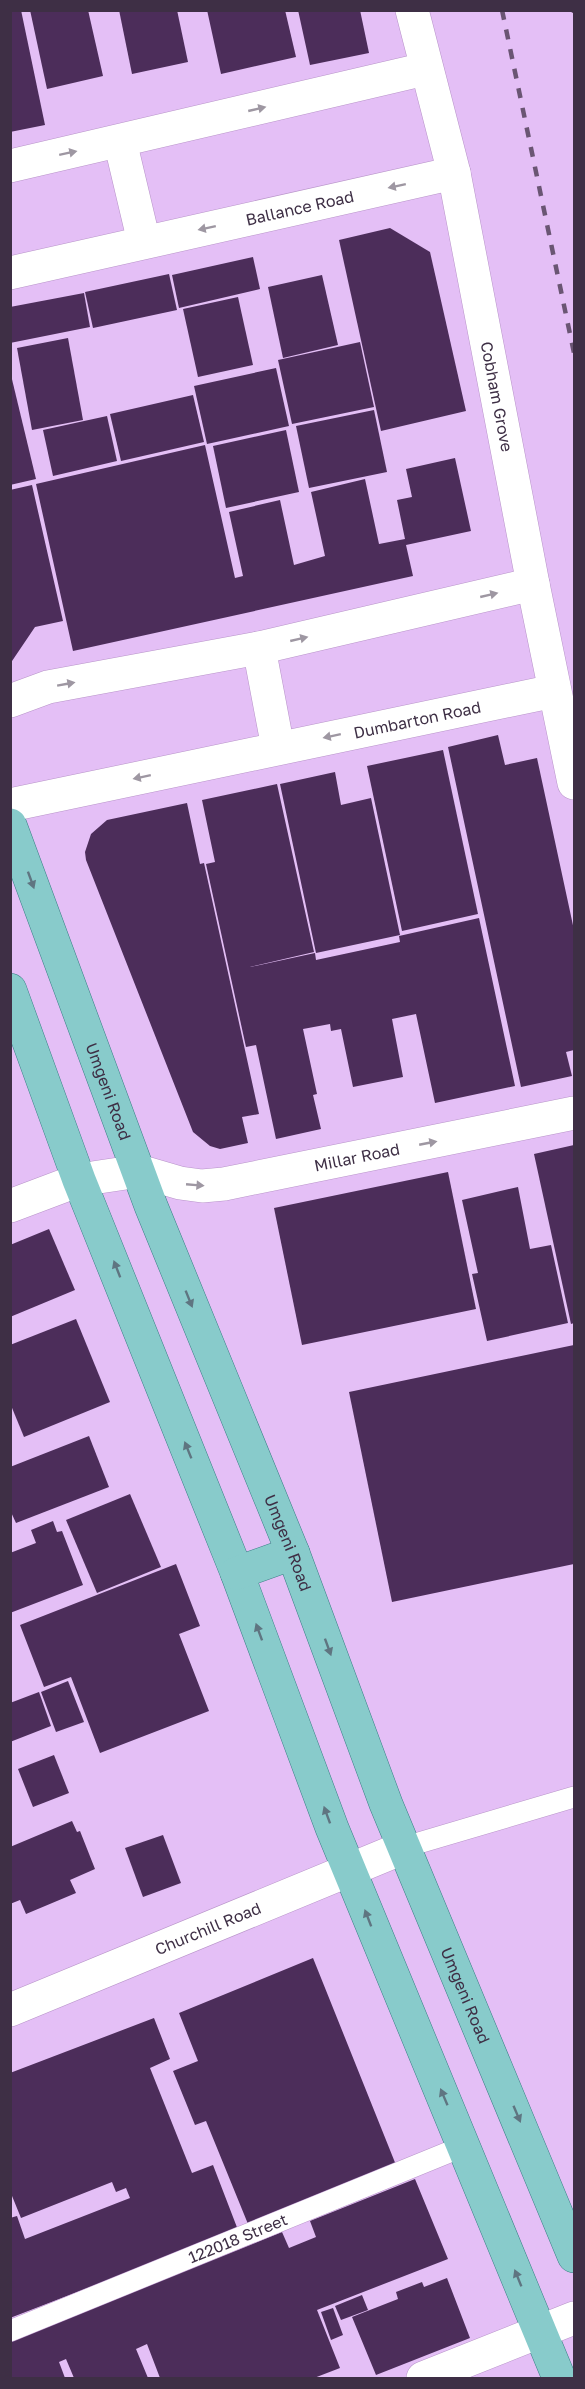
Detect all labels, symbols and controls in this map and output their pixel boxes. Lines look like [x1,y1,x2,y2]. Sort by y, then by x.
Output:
one-way arrow [248,103,267,113]
one-way arrow [58,148,77,157]
one-way arrow [387,182,406,191]
street label: Ballance Road [244,186,356,230]
one-way arrow [197,224,216,233]
street label: Cobham Grove [477,340,517,453]
one-way arrow [479,589,498,599]
one-way arrow [290,634,309,643]
one-way arrow [57,679,76,688]
street label: Dumbarton Road [352,697,483,743]
one-way arrow [323,732,342,741]
one-way arrow [132,773,151,782]
one-way arrow [26,871,36,889]
street label: Umgeni Road [81,1040,136,1143]
one-way arrow [419,1138,438,1147]
street label: Millar Road [312,1139,401,1175]
one-way arrow [186,1180,205,1190]
one-way arrow [112,1260,121,1278]
one-way arrow [184,1291,194,1309]
one-way arrow [183,1441,193,1459]
street label: Umgeni Road [260,1491,316,1594]
one-way arrow [254,1623,263,1641]
one-way arrow [323,1638,333,1656]
one-way arrow [322,1806,331,1824]
street label: Churchill Road [152,1898,264,1959]
one-way arrow [362,1909,372,1927]
street label: Umgeni Road [437,1944,494,2046]
one-way arrow [439,2089,448,2106]
one-way arrow [512,2105,522,2123]
street label: 122018 Street [185,2209,290,2267]
one-way arrow [513,2268,523,2286]

